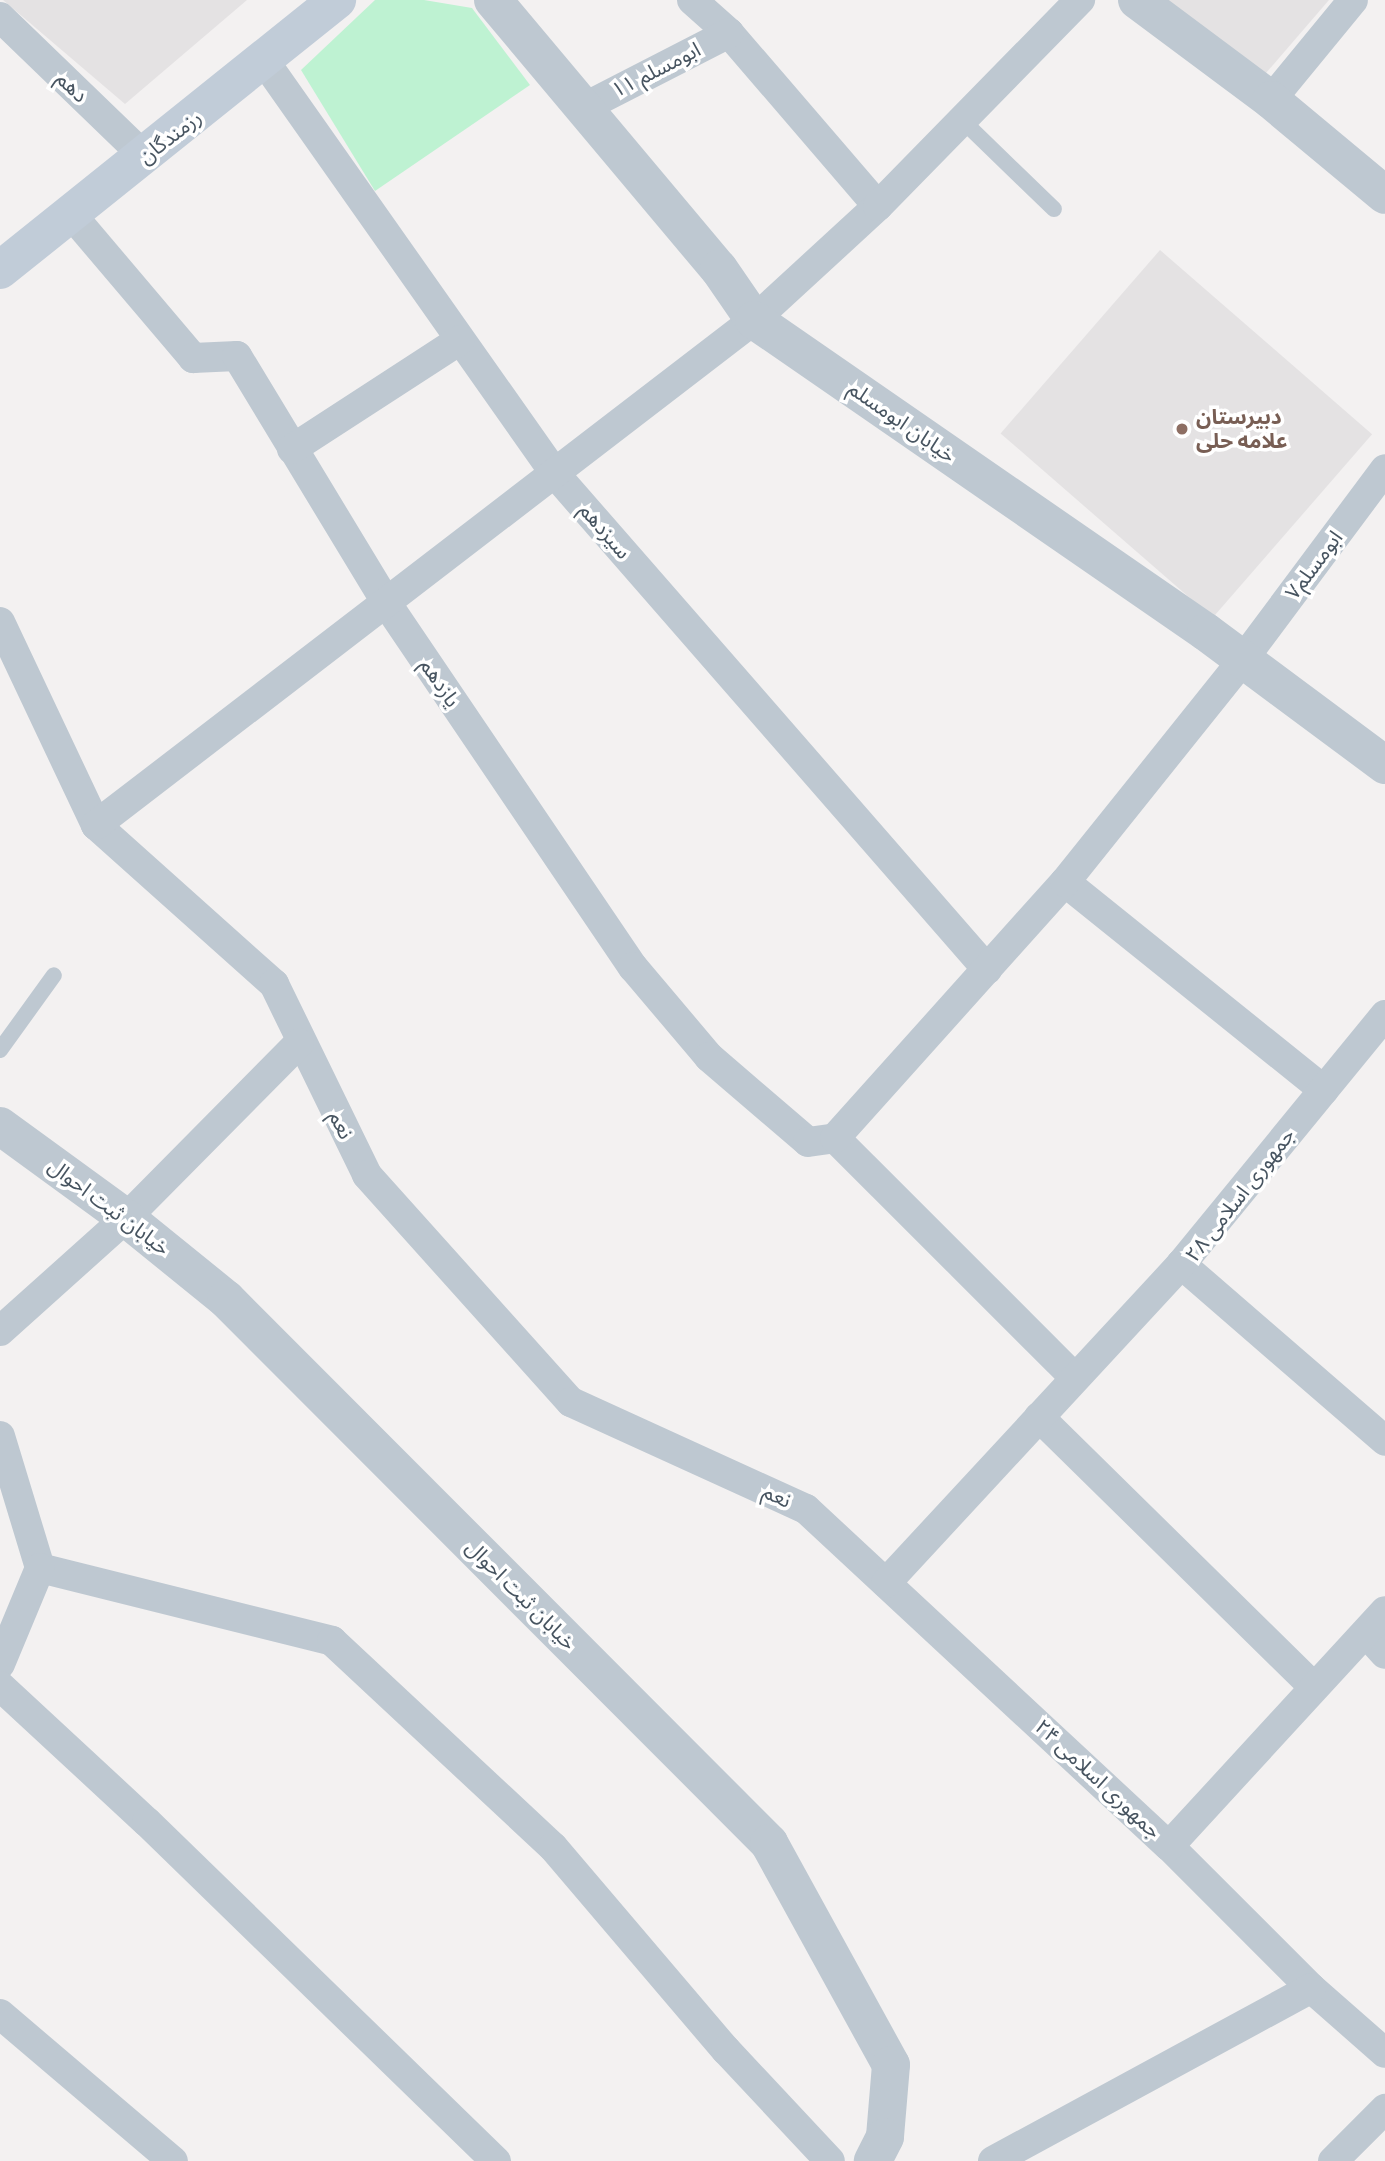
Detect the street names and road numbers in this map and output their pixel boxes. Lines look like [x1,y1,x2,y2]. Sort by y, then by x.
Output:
street label: ابومسلم ۱۱ [607,37,705,103]
street label: دهم [51,66,93,108]
street label: رزمندگان [133,105,207,169]
street label: خیابان ابومسلم [844,376,960,468]
street label: سیزدهم [574,498,636,564]
street label: ابومسلم۷ [1280,526,1348,604]
street label: یازدهم [415,654,465,712]
street label: نعم [323,1107,359,1143]
street label: جمهوری اسلامی ۲۸ [1180,1123,1300,1267]
street label: خیابان ثبت احوال [43,1153,175,1261]
street label: نعم [759,1479,795,1513]
street label: خیابان ثبت احوال [461,1535,581,1655]
street label: جمهوری اسلامی ۲۴ [1030,1714,1166,1844]

